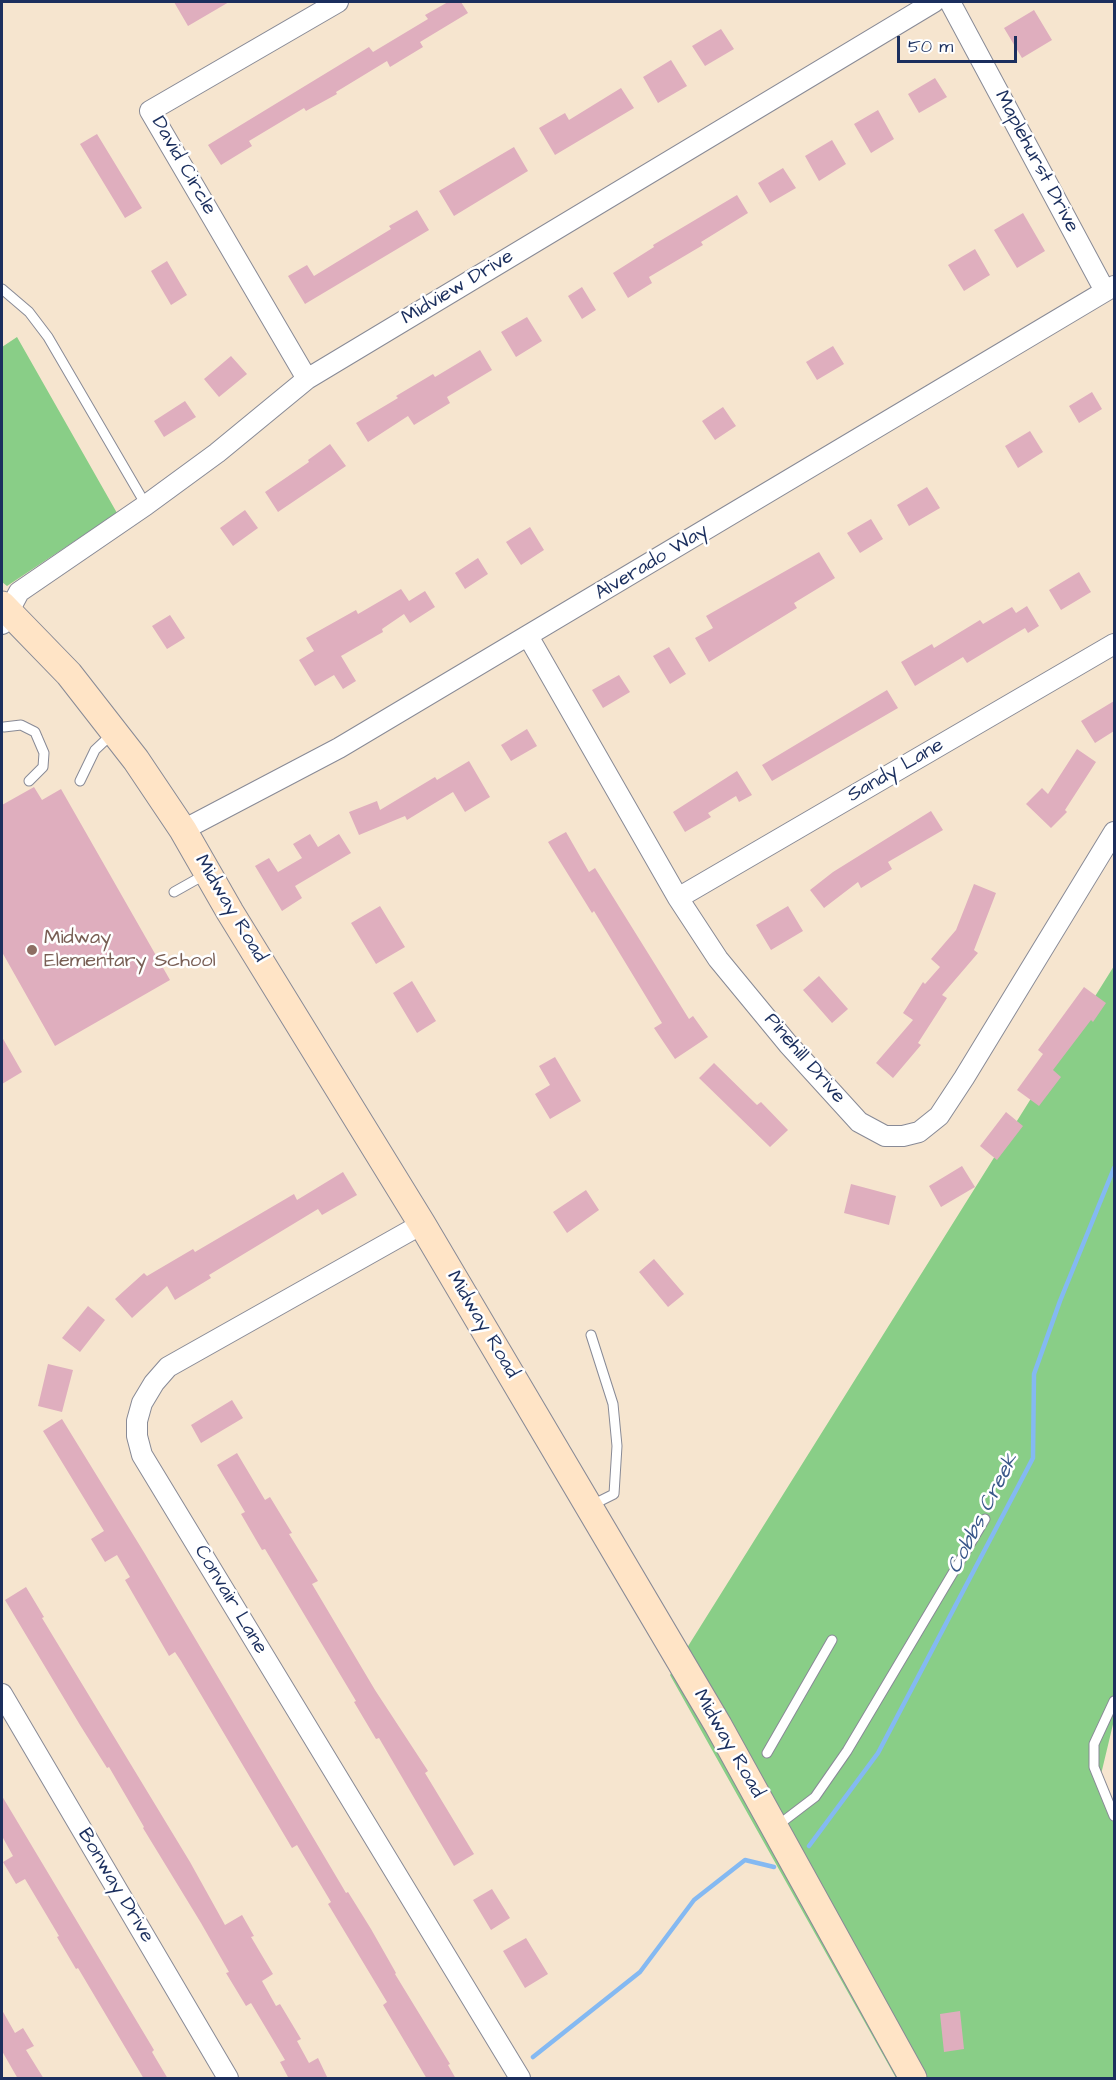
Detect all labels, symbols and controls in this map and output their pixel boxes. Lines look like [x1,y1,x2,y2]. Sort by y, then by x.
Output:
scale bar [900,24,1020,62]
text: 50 m [908,34,953,59]
street label: Maplehurst Drive [988,87,1084,237]
street label: David Circle [145,113,221,219]
street label: Midview Drive [398,245,518,331]
street label: Alverado Way [591,520,713,606]
street label: Sandy Lane [844,734,948,808]
street label: Midway Road [189,851,271,967]
place label: Midway Elementary School [44,927,216,974]
marker: Midway Elementary School [25,943,39,957]
street label: Pinehill Drive [758,1009,850,1109]
street label: Midway Road [441,1267,523,1383]
water label: Cobbs Creek [943,1450,1025,1578]
street label: Convair Lane [188,1541,272,1659]
street label: Midway Road [687,1686,769,1802]
street label: Bonway Drive [71,1825,159,1947]

